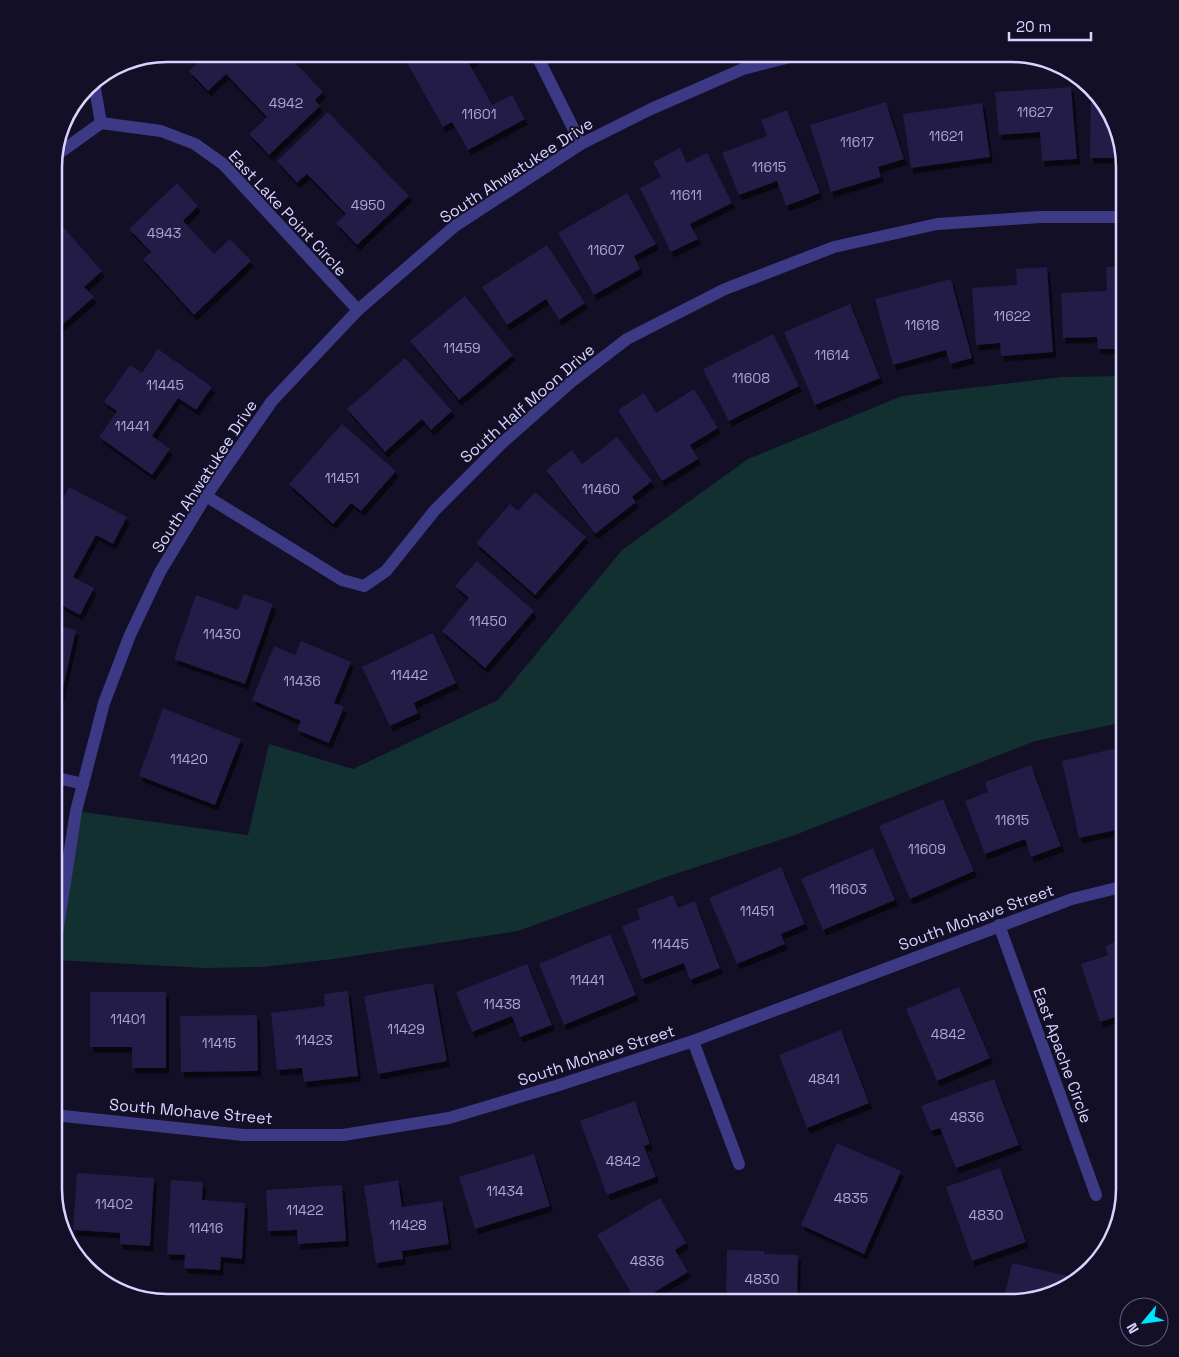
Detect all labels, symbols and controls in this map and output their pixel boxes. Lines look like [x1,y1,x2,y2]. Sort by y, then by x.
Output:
scale bar [1009,10,1092,42]
text: 20 m [1016,17,1051,36]
house number: 4942 [269,94,303,112]
house number: 11627 [1017,103,1053,121]
house number: 11601 [461,105,497,123]
street label: South Ahwatukee Drive [436,113,597,228]
house number: 11621 [929,127,963,145]
house number: 11617 [840,133,874,151]
street label: East Lake Point Circle [224,146,351,281]
house number: 11615 [752,158,786,176]
house number: 11611 [670,186,702,204]
house number: 4950 [351,196,385,214]
house number: 4943 [147,224,181,242]
house number: 11607 [588,241,625,259]
house number: 11622 [993,307,1031,325]
house number: 11618 [905,316,940,334]
house number: 11459 [443,339,481,357]
street label: South Half Moon Drive [456,339,599,468]
house number: 11614 [815,346,850,364]
house number: 11608 [732,369,770,387]
house number: 11445 [146,376,184,394]
street label: South Ahwatukee Drive [147,396,262,557]
house number: 11441 [115,417,149,435]
house number: 11451 [325,469,359,487]
house number: 11460 [582,480,620,498]
house number: 11450 [469,612,507,630]
house number: 11430 [203,625,241,643]
house number: 11442 [390,666,428,684]
house number: 11436 [283,672,321,690]
house number: 11420 [170,750,208,768]
house number: 11615 [995,811,1029,829]
house number: 11609 [908,840,946,858]
house number: 11603 [829,880,867,898]
street label: South Mohave Street [896,880,1057,955]
house number: 11451 [740,902,774,920]
house number: 11445 [651,935,689,953]
house number: 11441 [570,971,604,989]
street label: East Apache Circle [1028,984,1097,1126]
house number: 11438 [483,995,521,1013]
house number: 11401 [110,1010,146,1028]
house number: 11429 [387,1020,425,1038]
street label: South Mohave Street [515,1020,677,1091]
house number: 4842 [931,1025,965,1043]
house number: 11423 [295,1031,333,1049]
house number: 11415 [202,1034,236,1052]
house number: 4841 [808,1070,840,1088]
street label: South Mohave Street [108,1094,273,1129]
house number: 4836 [950,1108,984,1126]
house number: 4842 [606,1152,640,1170]
house number: 11434 [486,1182,524,1200]
house number: 4835 [834,1189,868,1207]
house number: 11402 [95,1195,133,1213]
house number: 11422 [286,1201,324,1219]
house number: 4830 [969,1206,1003,1224]
house number: 11428 [389,1216,427,1234]
house number: 11416 [189,1219,223,1237]
house number: 4836 [630,1252,664,1270]
house number: 4830 [745,1270,779,1288]
north arrow [1119,1297,1169,1347]
text: N [1122,1320,1143,1337]

